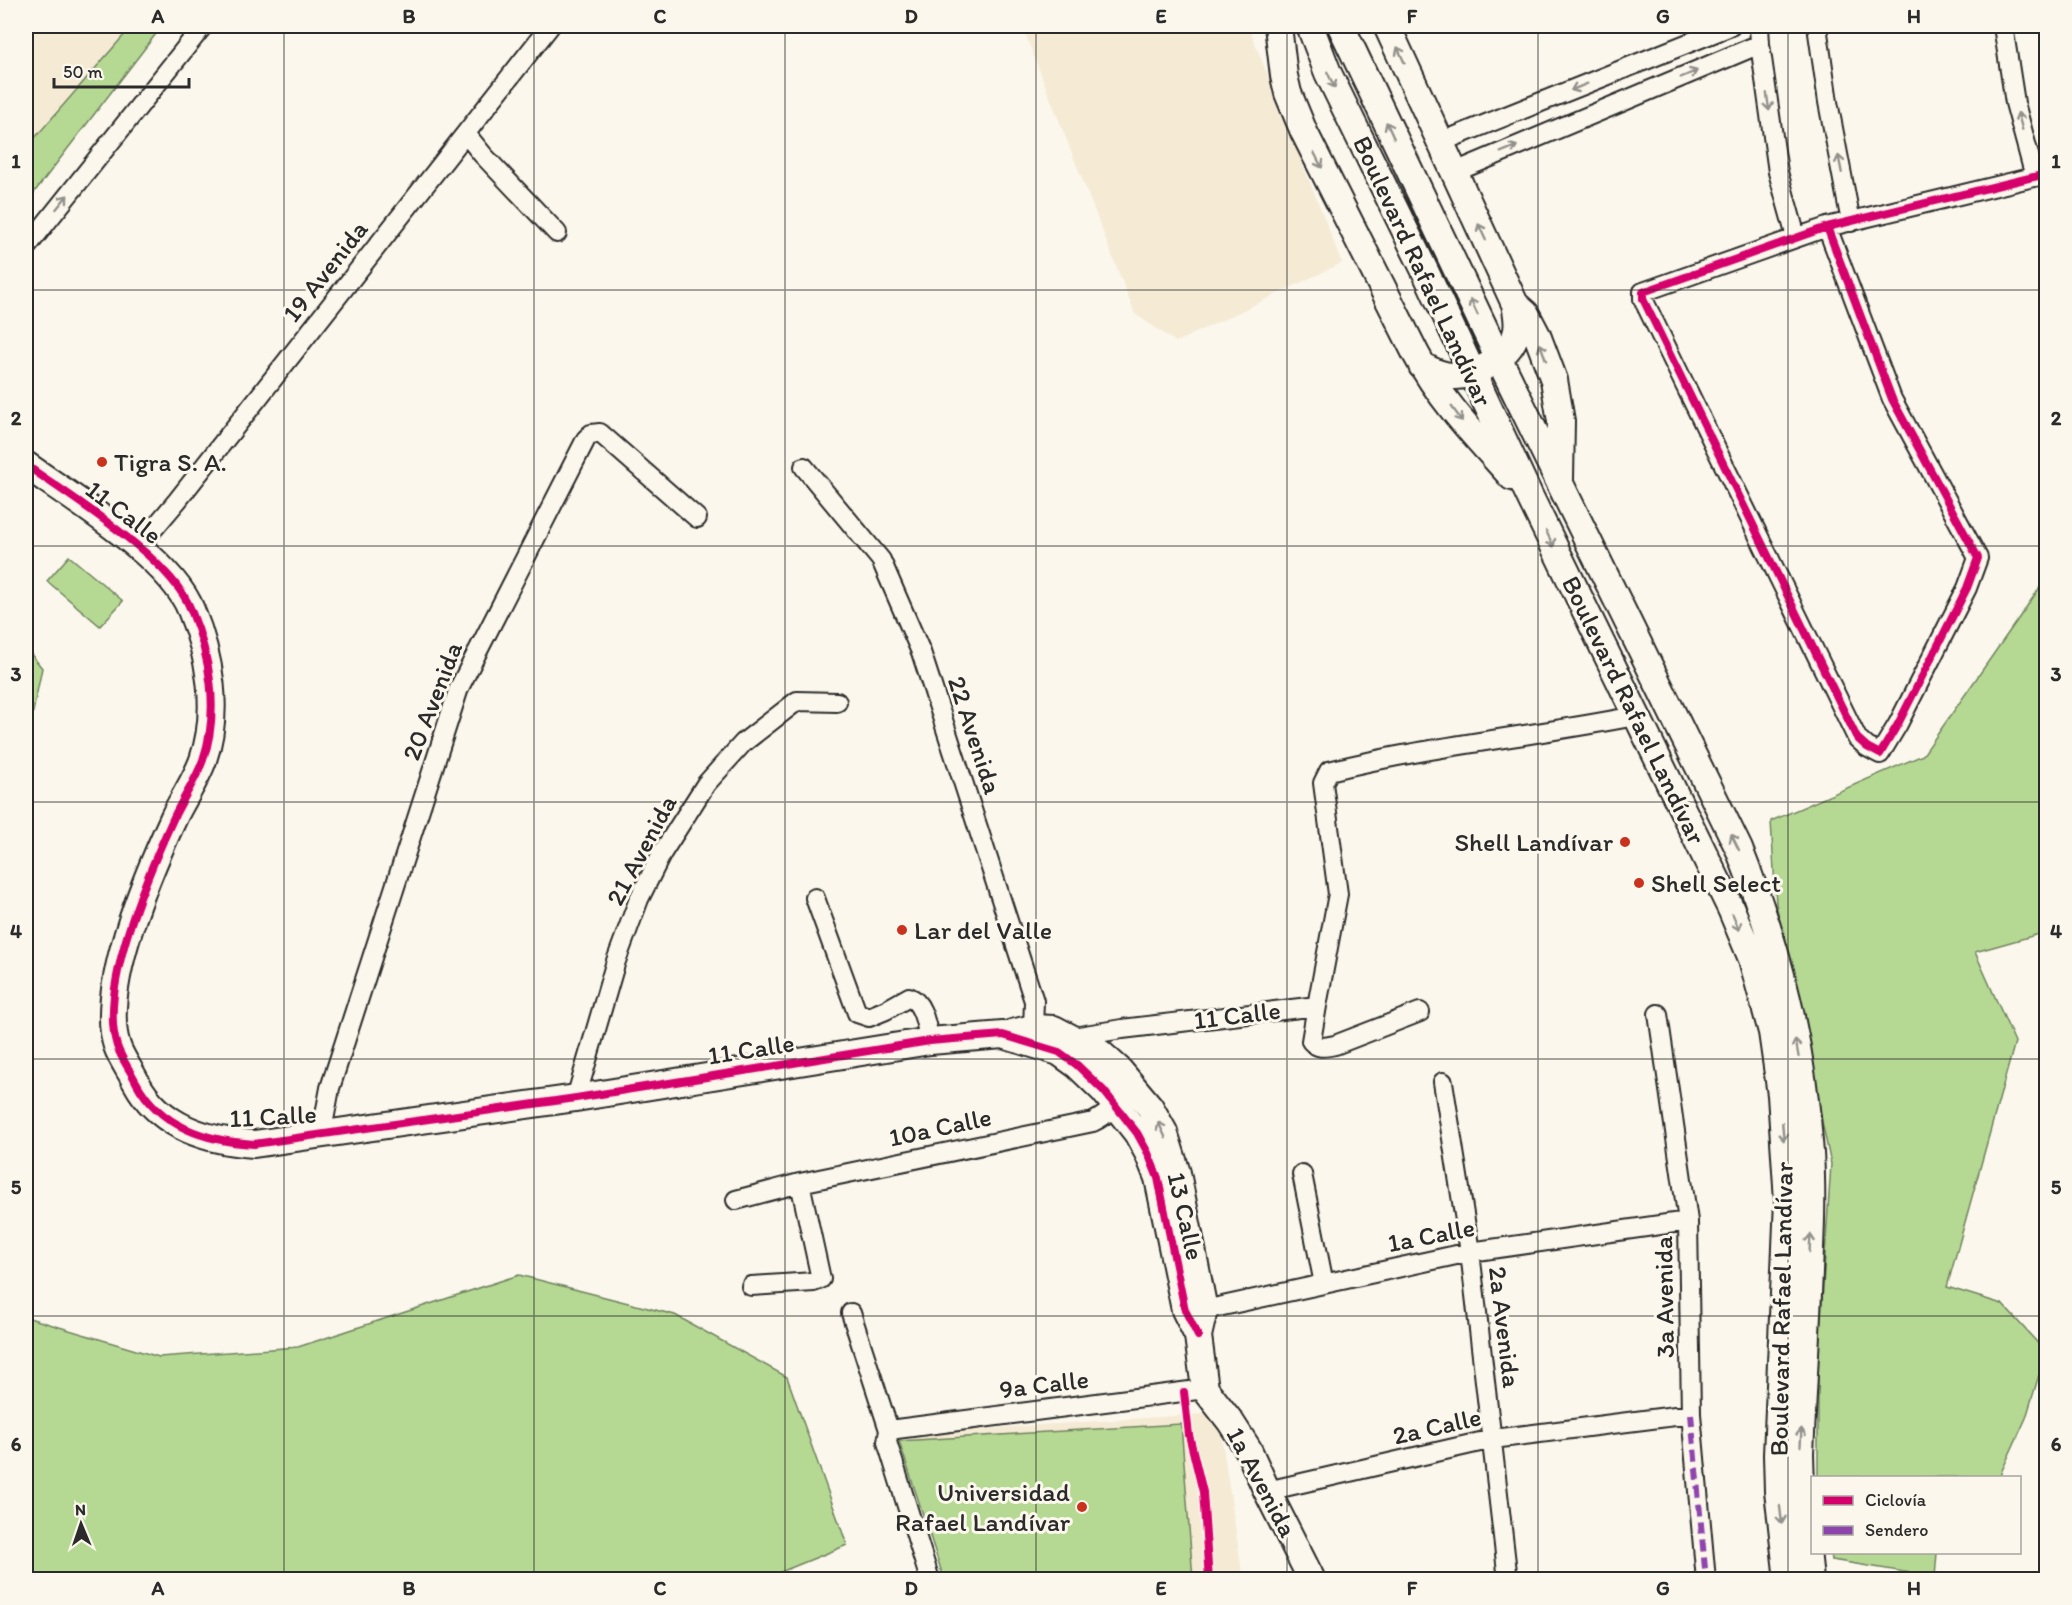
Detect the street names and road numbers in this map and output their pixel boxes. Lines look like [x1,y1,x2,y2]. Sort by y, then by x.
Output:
street label: Boulevard Rafael Landívar [1346,131,1500,412]
street label: 19 Avenida [275,213,375,328]
street label: 11 Calle [80,473,168,551]
street label: Boulevard Rafael Landívar [1555,571,1713,850]
street label: 20 Avenida [395,637,469,765]
street label: 22 Avenida [941,672,1009,798]
street label: 21 Avenida [599,789,684,911]
street label: 11 Calle [1192,994,1282,1036]
street label: 11 Calle [705,1026,797,1072]
street label: 11 Calle [229,1098,317,1134]
street label: 10a Calle [886,1101,994,1153]
street label: Boulevard Rafael Landívar [1762,1161,1800,1457]
street label: 13 Calle [1160,1169,1212,1263]
street label: 1a Calle [1385,1211,1477,1259]
street label: 3a Avenida [1647,1235,1681,1358]
street label: 2a Avenida [1482,1265,1528,1390]
street label: 9a Calle [998,1363,1090,1405]
street label: 2a Calle [1390,1400,1484,1452]
street label: 1a Avenida [1220,1421,1305,1543]

